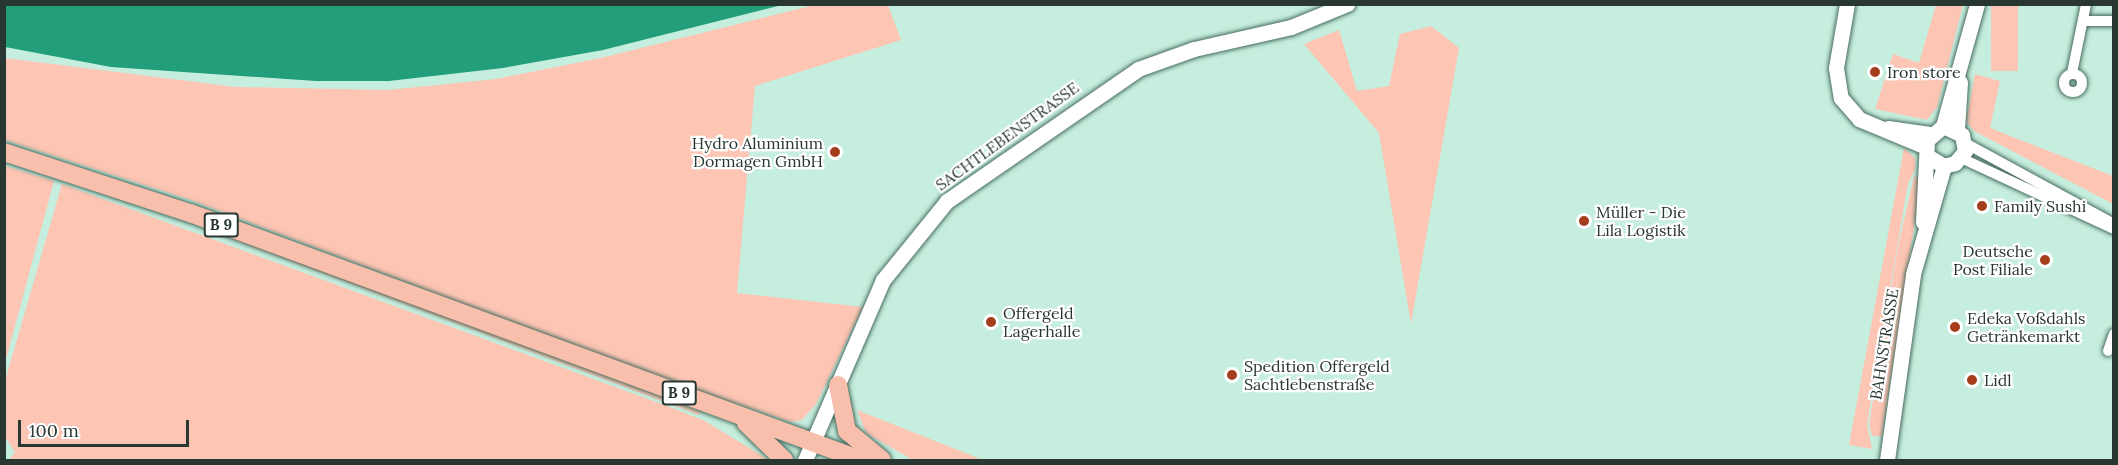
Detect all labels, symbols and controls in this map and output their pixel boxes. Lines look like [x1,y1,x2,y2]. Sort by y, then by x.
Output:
place label: Iron store [1887,62,1961,82]
marker: Iron store [1868,65,1882,79]
street label: SACHTLEBENSTRASSE [932,78,1082,194]
place label: Hydro Aluminium Dormagen GmbH [692,133,823,171]
marker: Hydro Aluminium Dormagen GmbH [828,145,842,159]
place label: Family Sushi [1994,196,2086,216]
marker: Family Sushi [1975,199,1989,213]
place label: Müller - Die Lila Logistik [1596,202,1686,240]
road number: B 9 [203,213,239,237]
marker: Müller - Die Lila Logistik [1577,214,1591,228]
place label: Deutsche Post Filiale [1953,241,2033,279]
marker: Deutsche Post Filiale [2038,253,2052,267]
street label: BAHNSTRASSE [1866,287,1902,401]
place label: Offergeld Lagerhalle [1003,303,1080,341]
place label: Edeka Voßdahls Getränkemarkt [1967,308,2085,346]
marker: Offergeld Lagerhalle [984,315,998,329]
marker: Edeka Voßdahls Getränkemarkt [1948,320,1962,334]
place label: Spedition Offergeld Sachtlebenstraße [1244,356,1390,394]
marker: Spedition Offergeld Sachtlebenstraße [1225,368,1239,382]
place label: Lidl [1984,370,2012,390]
marker: Lidl [1965,373,1979,387]
road number: B 9 [661,381,697,405]
scale bar [21,408,192,446]
text: 100 m [29,419,79,442]

